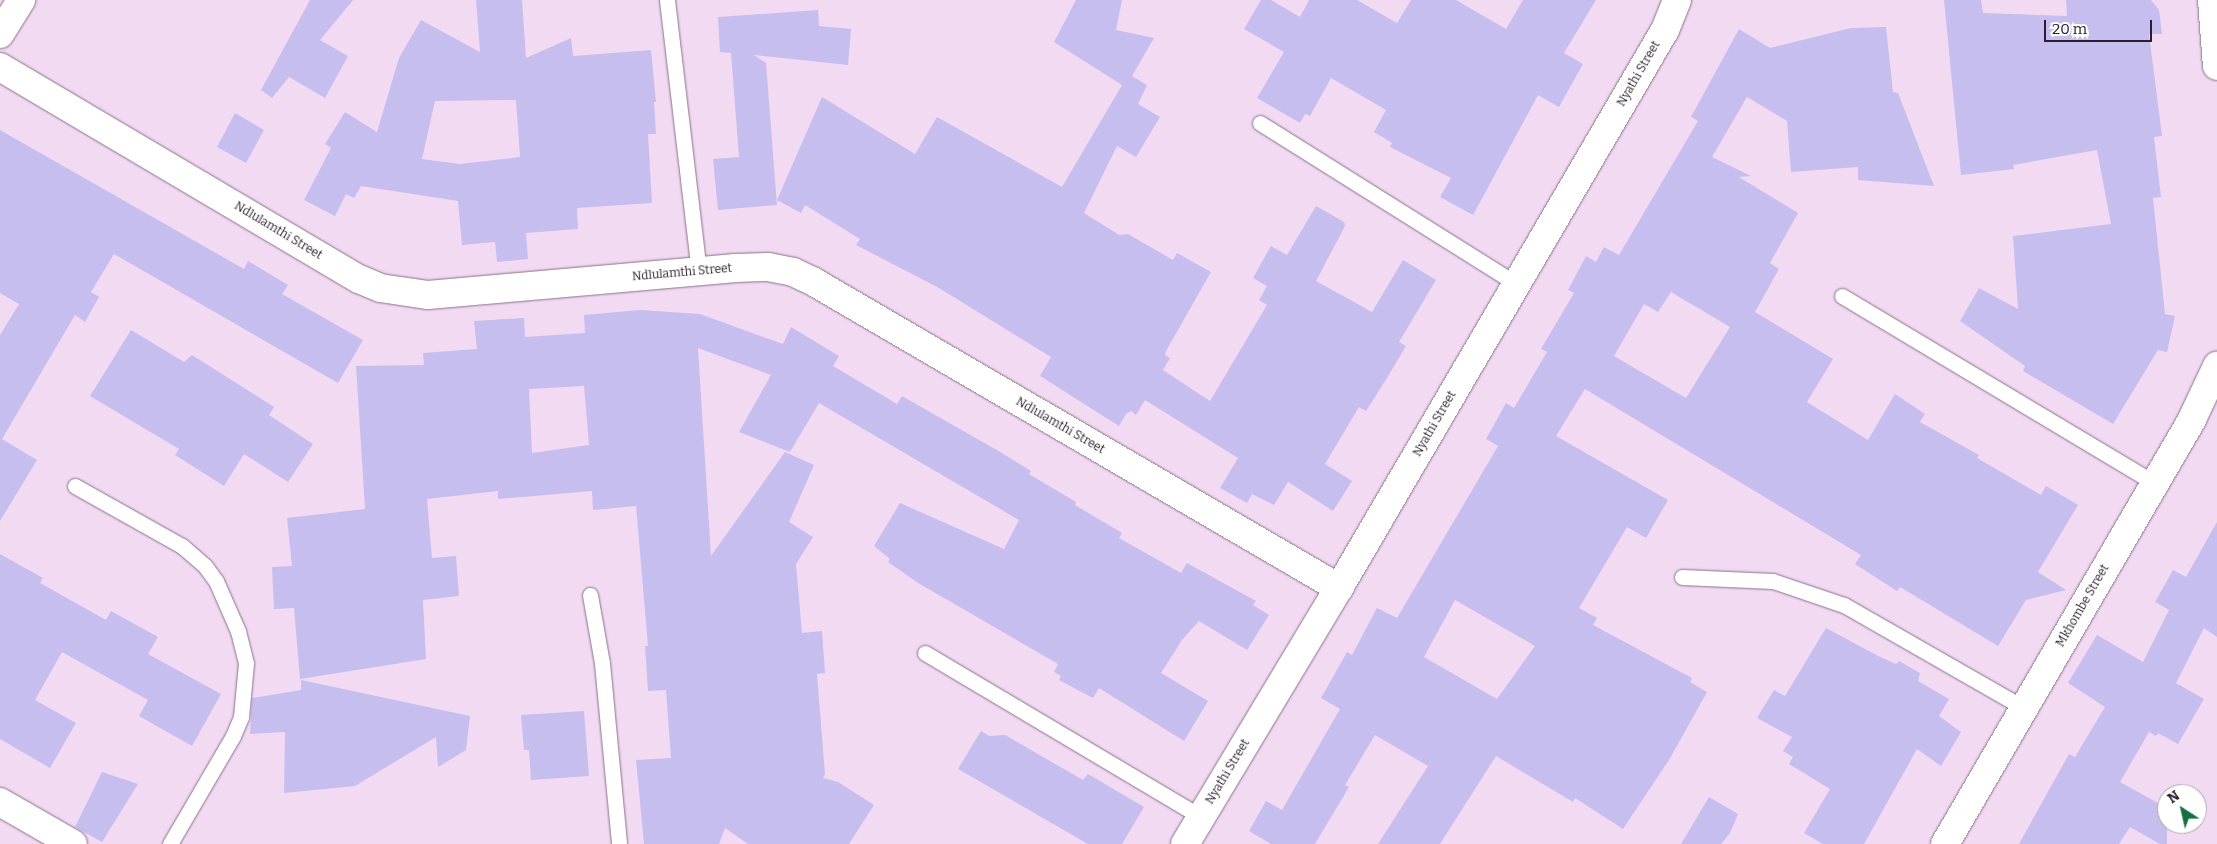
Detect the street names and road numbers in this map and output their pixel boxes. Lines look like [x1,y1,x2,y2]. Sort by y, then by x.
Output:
street label: Nyathi Street [1614,39,1664,109]
street label: Ndlulamthi Street [231,199,325,263]
street label: Ndlulamthi Street [631,261,733,285]
street label: Nyathi Street [1410,389,1460,459]
street label: Ndlulamthi Street [1013,395,1107,457]
street label: Mkhombe Street [2054,562,2112,650]
street label: Nyathi Street [1203,737,1253,807]

